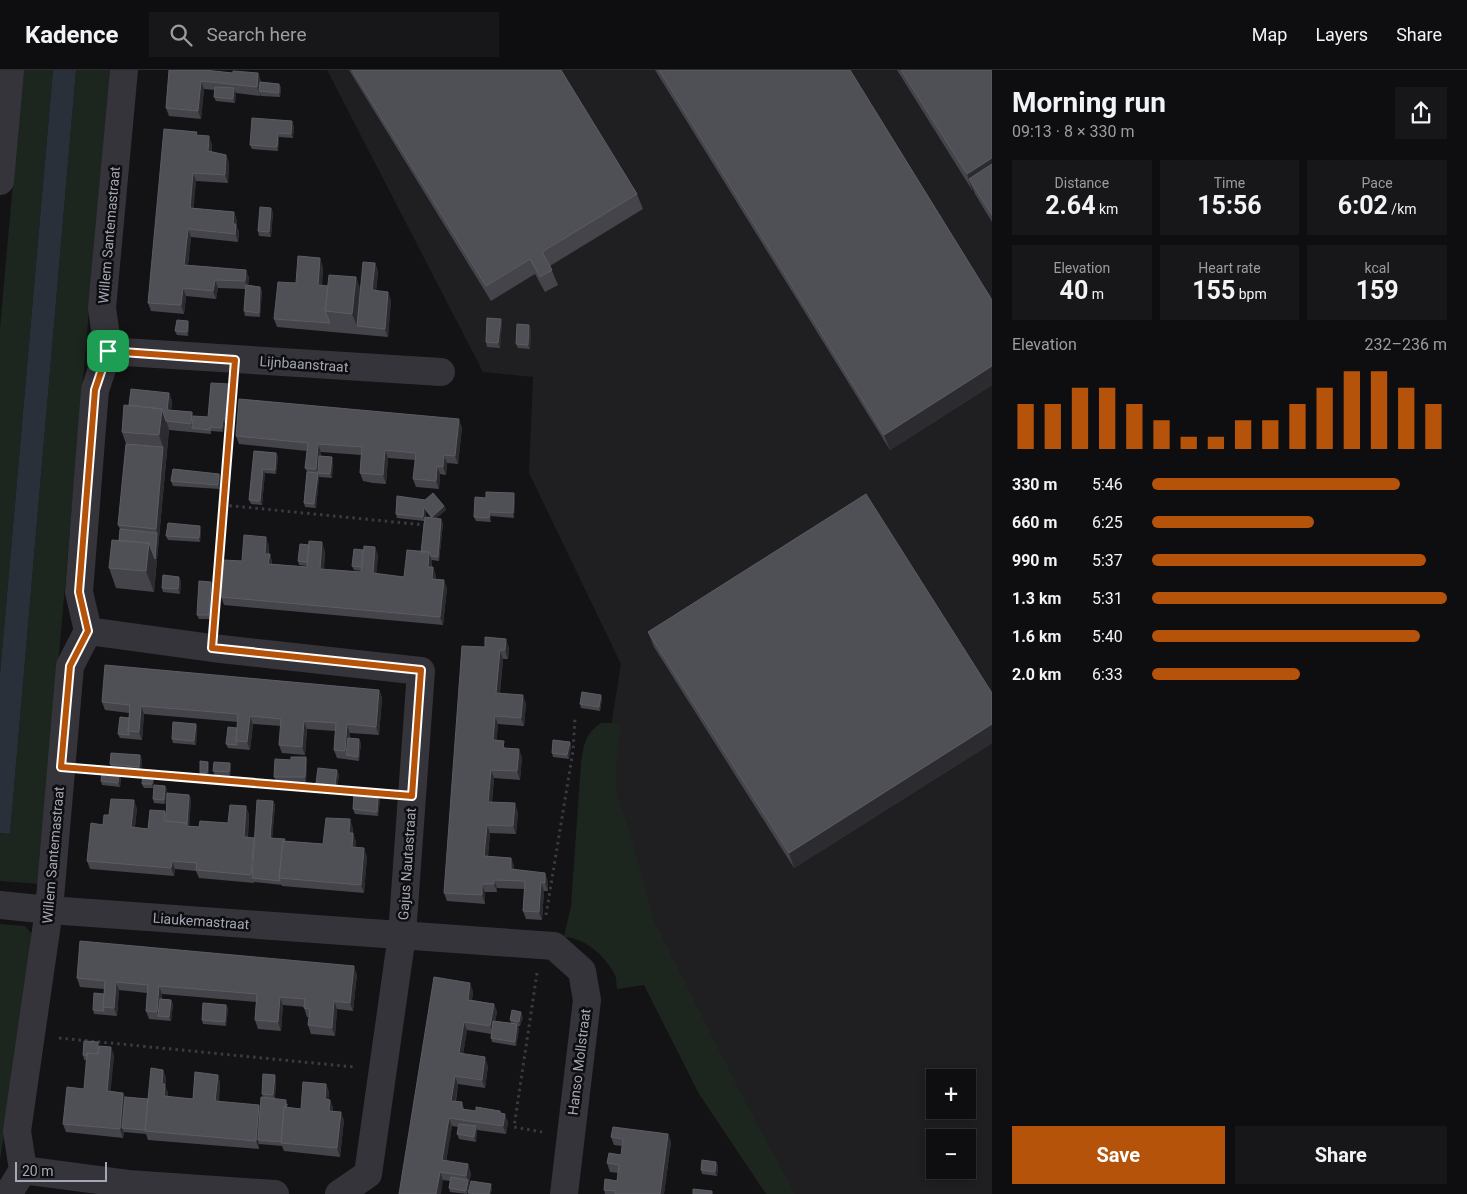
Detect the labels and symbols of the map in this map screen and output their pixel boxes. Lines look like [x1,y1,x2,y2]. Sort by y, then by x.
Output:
street label: Willem Santemastraat [95,165,123,304]
pin [87,330,129,372]
street label: Lijnbaanstraat [259,353,349,375]
street label: Willem Santemastraat [39,785,67,924]
street label: Gajus Nautastraat [395,807,419,921]
street label: Liaukemastraat [152,910,250,932]
street label: Hanso Mollstraat [565,1007,594,1116]
scale bar [15,1159,108,1182]

